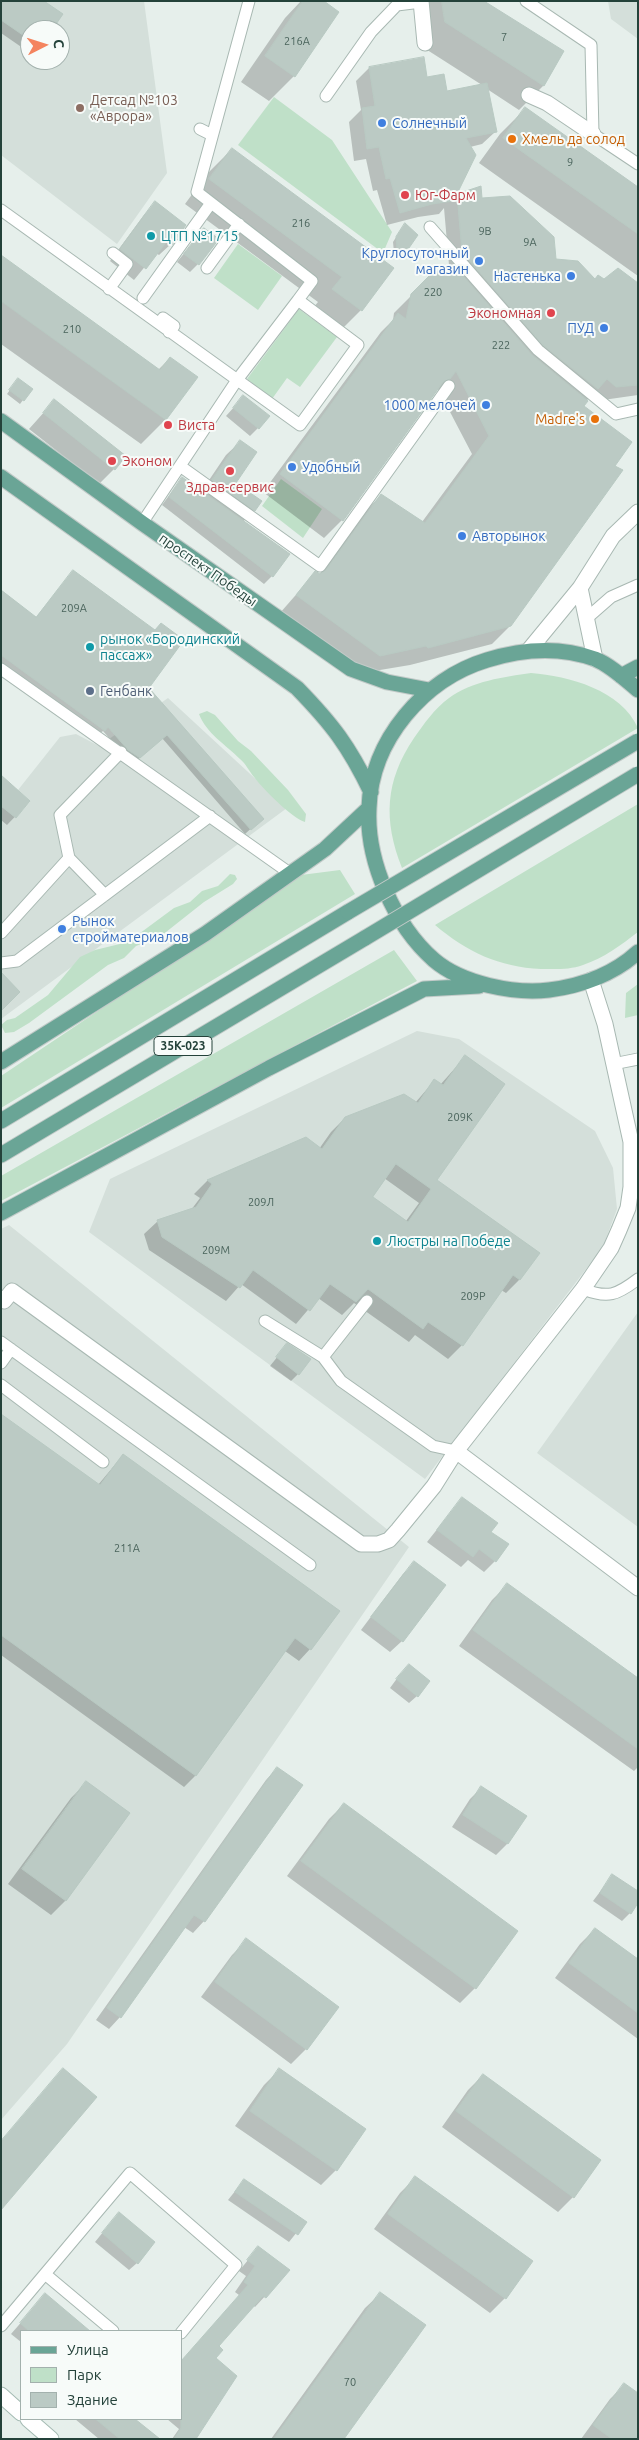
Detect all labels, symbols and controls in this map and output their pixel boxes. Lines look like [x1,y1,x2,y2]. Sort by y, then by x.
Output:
north arrow [20,20,70,70]
house number: 7 [501,30,507,44]
house number: 216А [284,34,310,48]
text: С [51,39,67,49]
place label: Детсад №103 «Аврора» [90,92,178,124]
marker: Детсад №103 «Аврора» [74,102,86,114]
place label: Солнечный [392,115,467,131]
marker: Солнечный [376,117,388,129]
place label: Хмель да солод [522,131,625,147]
marker: Хмель да солод [506,133,518,145]
house number: 9 [567,155,573,169]
place label: Юг-Фарм [415,187,476,203]
marker: Юг-Фарм [399,189,411,201]
house number: 216 [292,216,310,230]
house number: 9В [478,224,492,238]
place label: ЦТП №1715 [161,228,238,244]
marker: ЦТП №1715 [145,230,157,242]
house number: 9А [523,235,537,249]
place label: Круглосуточный магазин [362,245,469,278]
marker: Круглосуточный магазин [473,255,485,267]
place label: Настенька [494,268,561,284]
marker: Настенька [565,270,577,282]
house number: 220 [424,285,442,299]
place label: Экономная [468,305,541,321]
marker: Экономная [545,307,557,319]
place label: ПУД [567,320,594,336]
house number: 210 [63,322,81,336]
marker: ПУД [598,322,610,334]
house number: 222 [492,338,510,352]
place label: 1000 мелочей [384,397,476,413]
marker: 1000 мелочей [480,399,492,411]
place label: Madre's [535,411,585,427]
marker: Madre's [589,413,601,425]
place label: Виста [178,417,215,433]
marker: Виста [162,419,174,431]
place label: Эконом [122,453,172,469]
marker: Эконом [106,455,118,467]
place label: Удобный [302,459,361,475]
marker: Удобный [286,461,298,473]
marker: Здрав-сервис [224,465,236,477]
place label: Здрав-сервис [186,479,274,495]
place label: Авторынок [472,528,545,544]
street label: проспект Победы [156,530,260,610]
marker: Авторынок [456,530,468,542]
house number: 209А [61,601,87,615]
place label: рынок «Бородинский пассаж» [100,631,240,664]
marker: рынок «Бородинский пассаж» [84,641,96,653]
place label: Генбанк [100,683,152,699]
marker: Генбанк [84,685,96,697]
place label: Рынок стройматериалов [72,913,189,946]
marker: Рынок стройматериалов [56,923,68,935]
road number: 35К-023 [154,1036,212,1056]
house number: 209К [447,1110,473,1124]
house number: 209Л [248,1195,274,1209]
place label: Люстры на Победе [387,1233,511,1249]
marker: Люстры на Победе [371,1235,383,1247]
house number: 209М [202,1243,230,1257]
house number: 209Р [460,1289,486,1303]
house number: 211А [114,1541,140,1555]
legend [20,2330,182,2420]
text: Улица [67,2341,109,2358]
text: Парк [67,2366,102,2383]
house number: 70 [344,2375,356,2389]
text: Здание [67,2391,118,2408]

